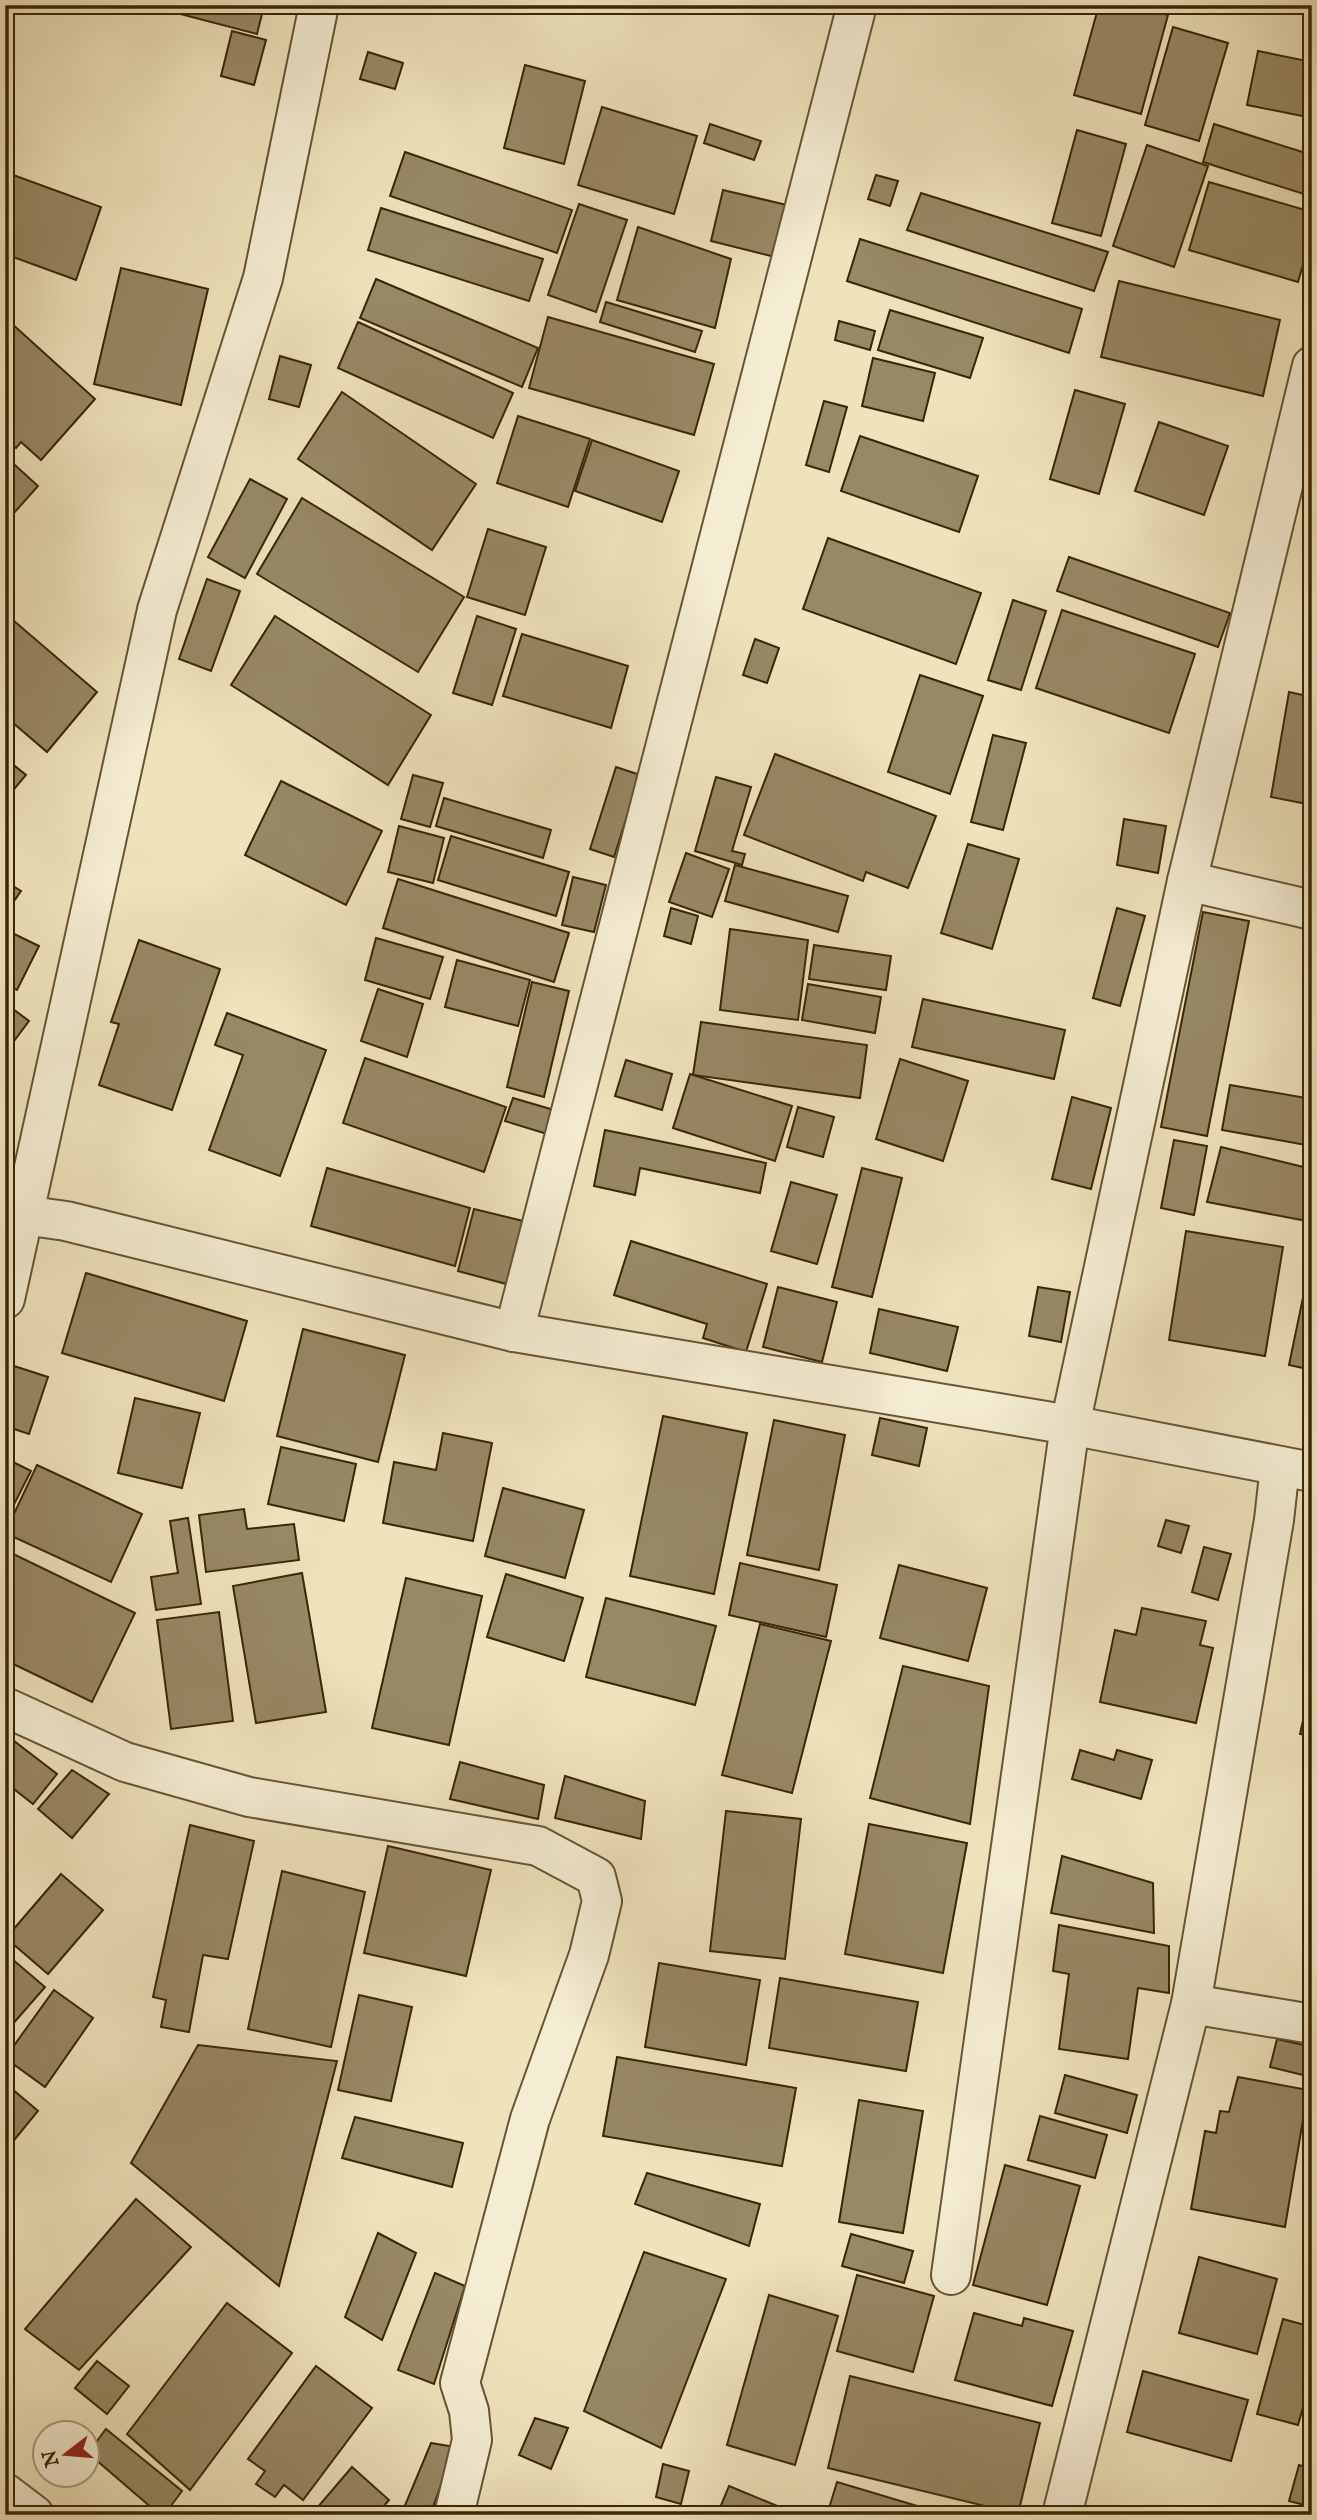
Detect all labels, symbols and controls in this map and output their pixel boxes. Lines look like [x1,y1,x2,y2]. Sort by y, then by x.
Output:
north arrow [32,2418,102,2488]
text: N [38,2446,66,2470]

